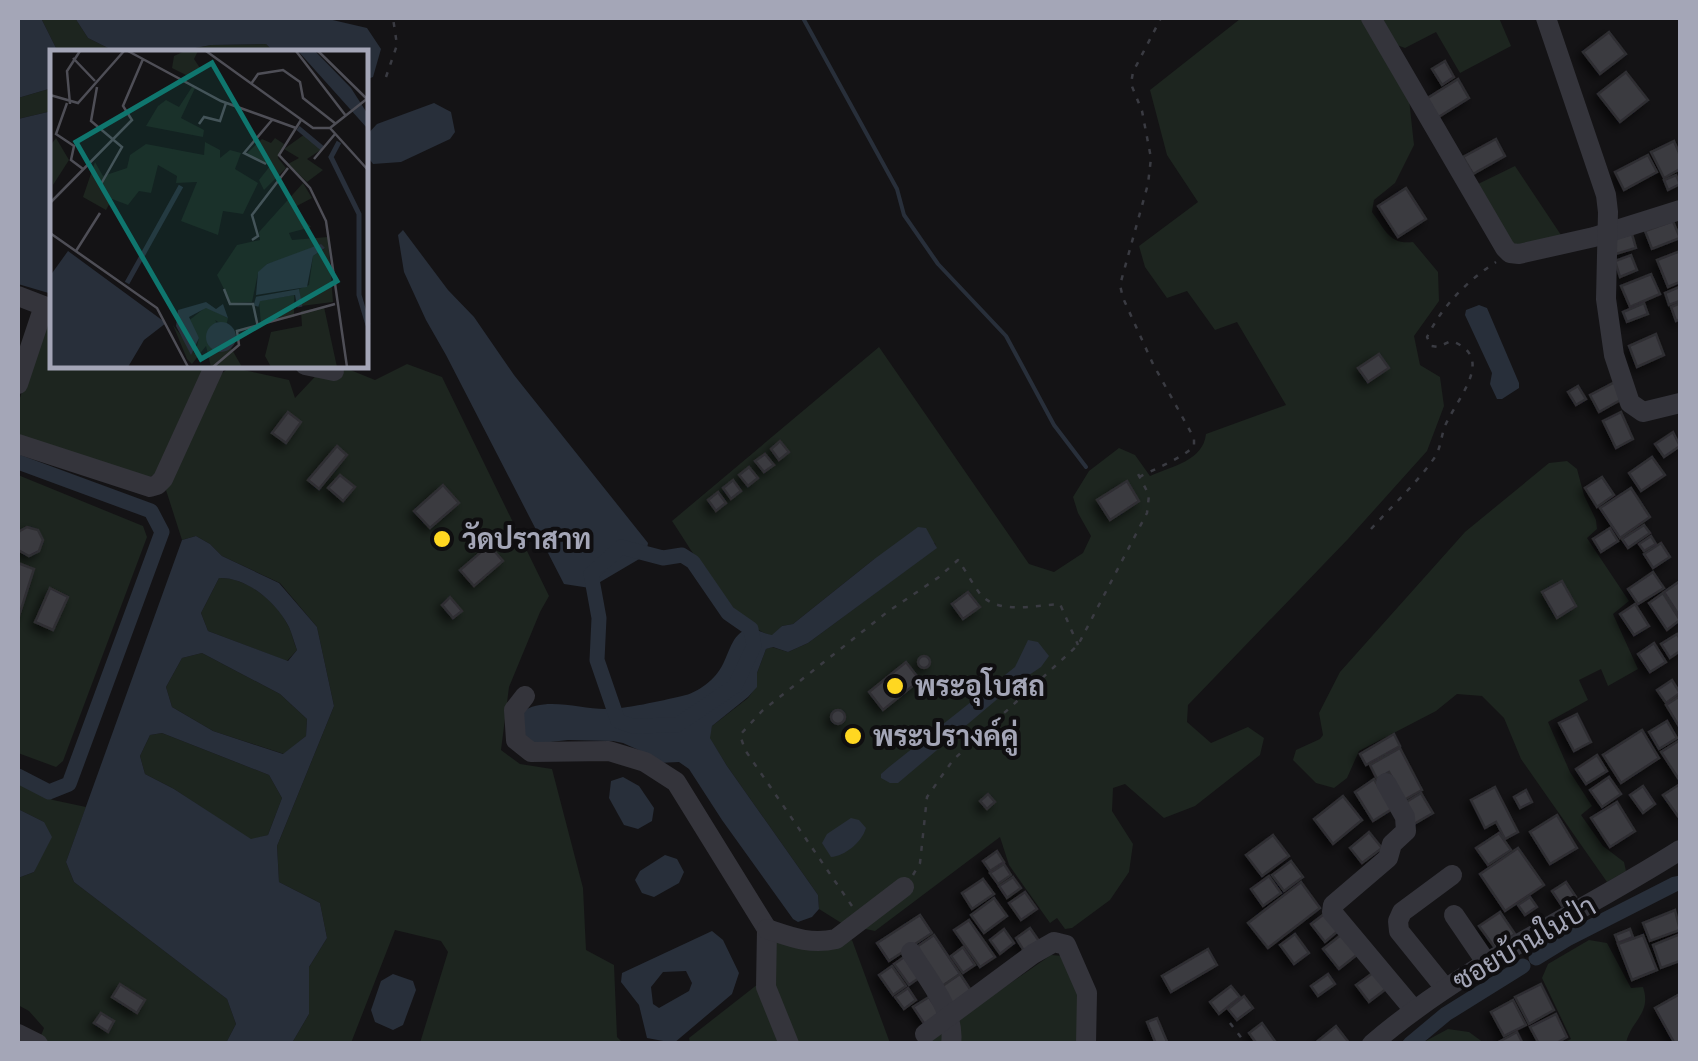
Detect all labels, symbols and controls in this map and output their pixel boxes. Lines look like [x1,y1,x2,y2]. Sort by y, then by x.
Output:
inset map [50,50,368,368]
place label: วัดปราสาท [462,521,591,556]
marker: วัดปราสาท [431,528,453,550]
place label: พระอุโบสถ [915,667,1045,706]
marker: พระอุโบสถ [884,675,906,697]
place label: พระปรางค์คู่ [873,717,1018,756]
marker: พระปรางค์คู่ [842,725,864,747]
street label: ซอยบ้านในป่า [1445,887,1602,998]

